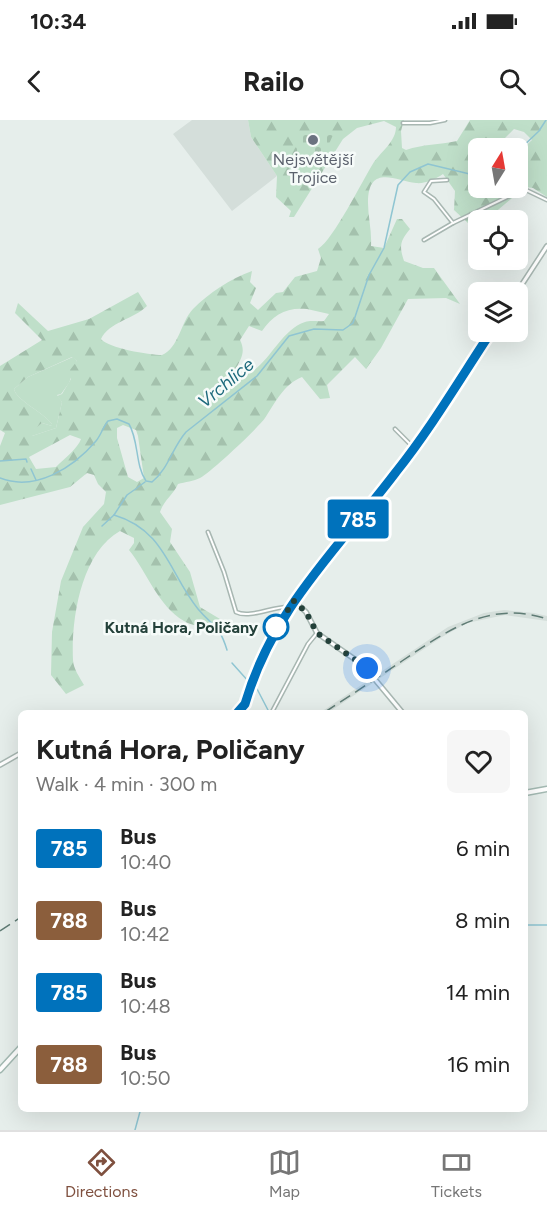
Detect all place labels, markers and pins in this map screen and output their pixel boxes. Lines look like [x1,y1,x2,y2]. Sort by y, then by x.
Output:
marker: Nejsvětější Trojice [306,133,320,147]
place label: Nejsvětější Trojice [273,150,354,187]
marker: Kutná Hora, Poličany [263,614,289,640]
place label: Kutná Hora, Poličany [105,618,259,637]

